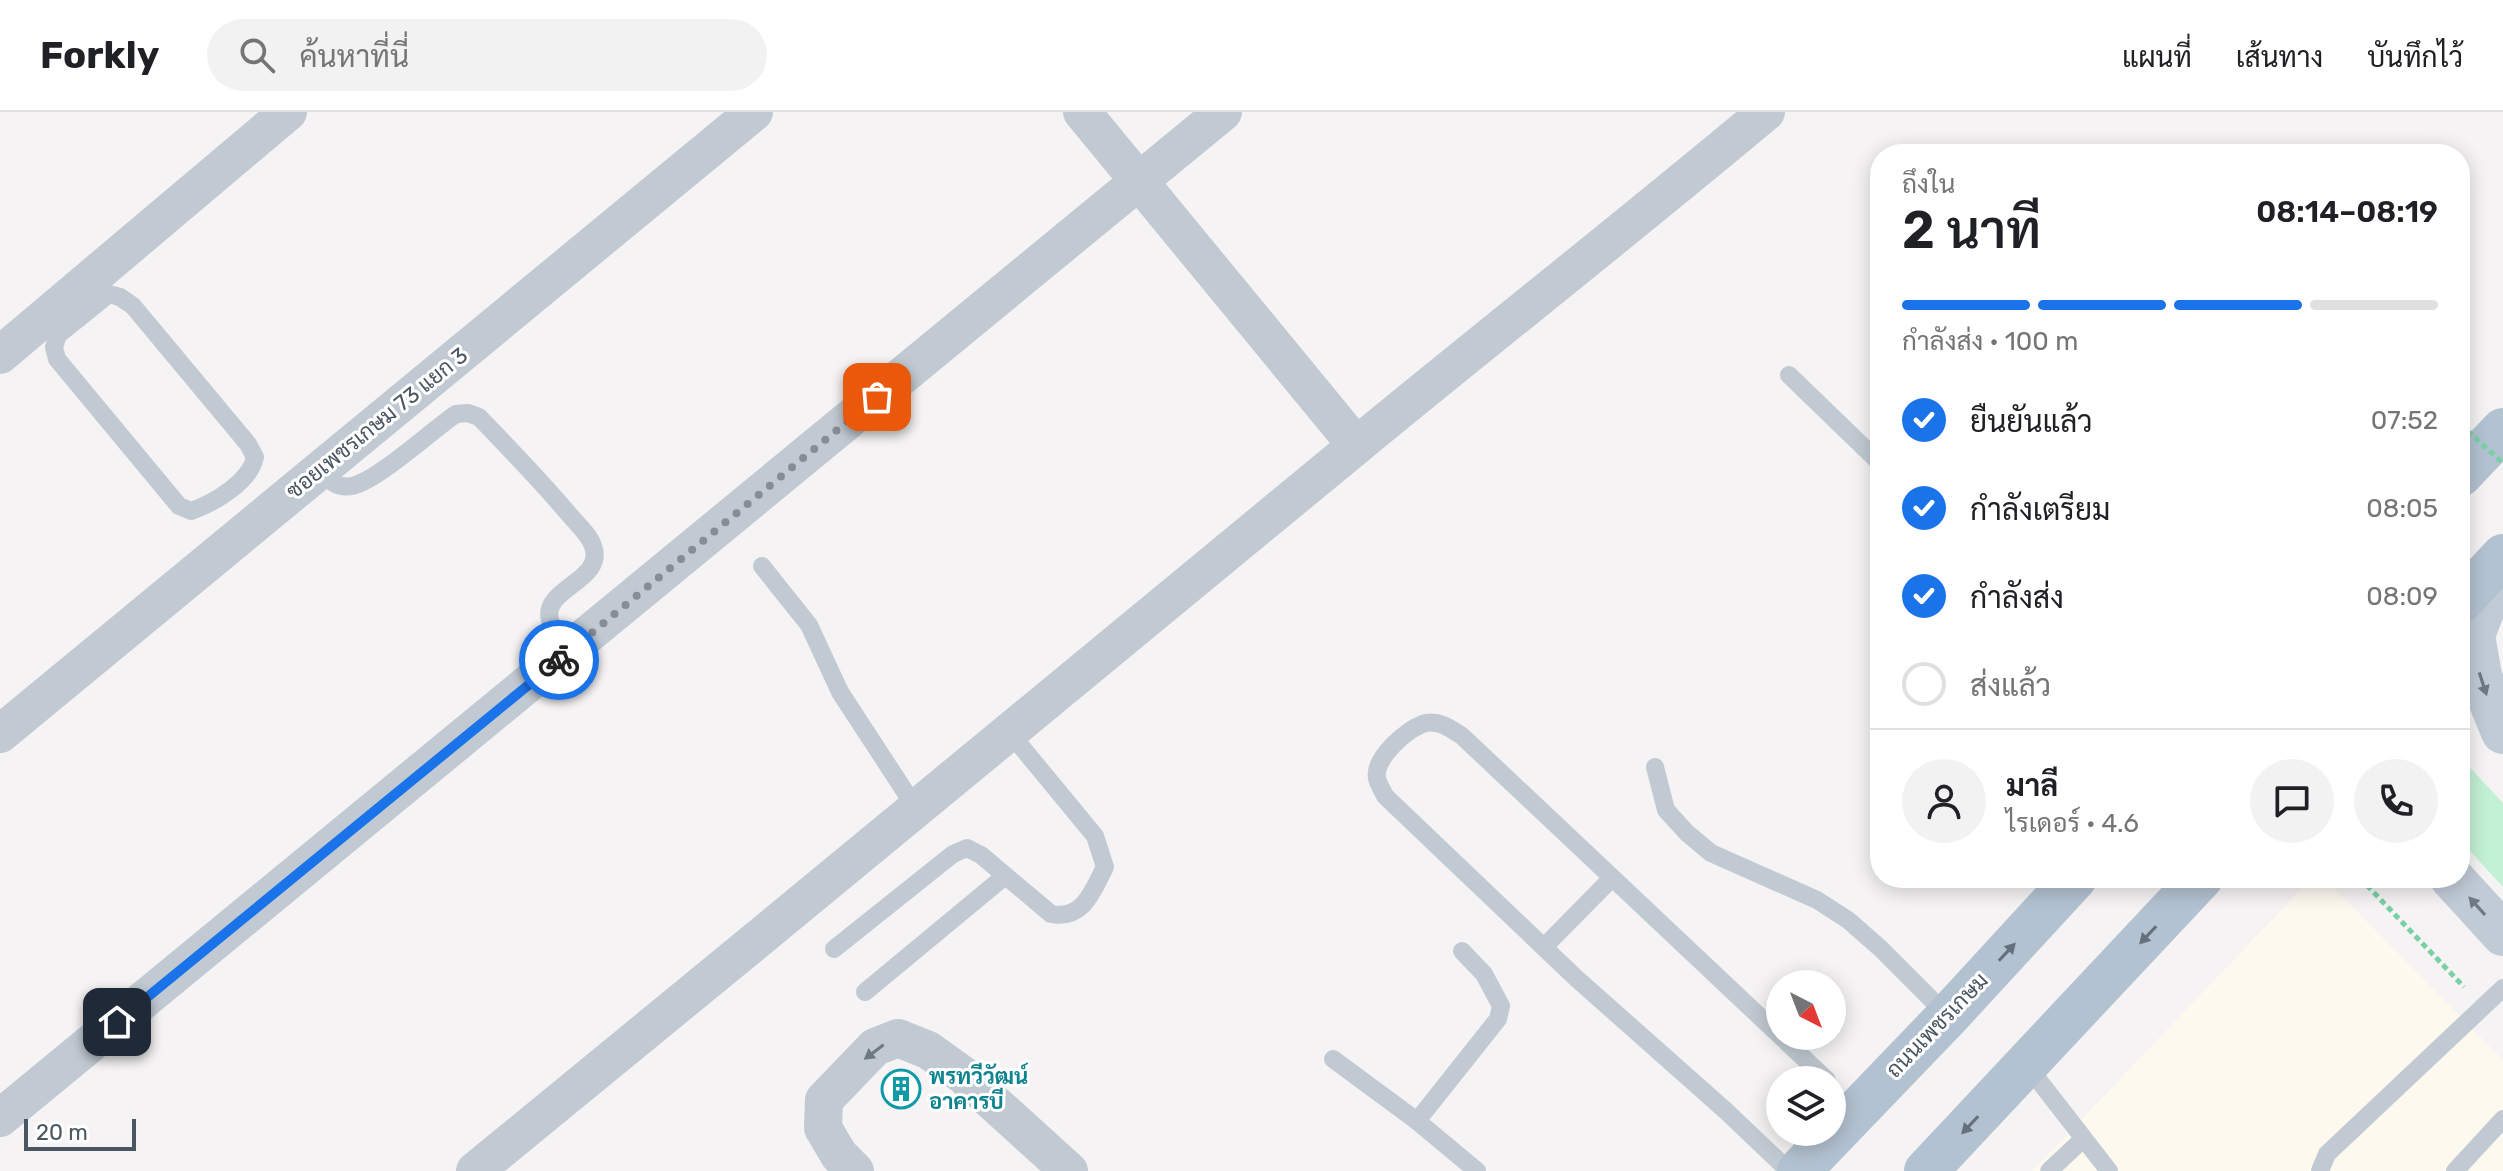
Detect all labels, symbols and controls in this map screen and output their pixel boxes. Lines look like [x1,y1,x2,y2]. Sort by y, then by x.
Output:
search box [207,19,767,91]
text: Forkly [40,32,159,78]
icon: search [235,33,279,77]
text: ค้นหาที่นี่ [299,39,409,75]
text: แผนที่ [2122,41,2192,74]
text: เส้นทาง [2236,41,2323,74]
text: บันทึกไว้ [2367,41,2463,74]
text: ถึงใน [1902,169,1955,200]
text: 08:14–08:19 [2256,194,2438,230]
text: 2 นาที [1902,199,2041,261]
text: กำลังส่ง · 100 m [1902,326,2078,357]
street label: ซอยเพชรเกษม 73 แยก 3 [281,342,473,504]
pin [843,363,911,431]
icon: bag [855,375,899,419]
icon: check [1902,398,1946,442]
text: ยืนยันแล้ว [1970,404,2093,440]
text: 07:52 [2371,405,2438,436]
icon: check [1902,486,1946,530]
text: กำลังเตรียม [1970,492,2110,528]
text: 08:05 [2366,493,2438,524]
icon: check [1902,574,1946,618]
text: กำลังส่ง [1970,580,2064,616]
text: 08:09 [2366,581,2438,612]
courier [519,620,599,700]
icon: bike [537,638,581,682]
text: ส่งแล้ว [1970,668,2051,704]
one-way arrow [2478,672,2490,696]
button: person [1902,759,1986,843]
button: chat [2250,759,2334,843]
button: phone [2354,759,2438,843]
text: มาลี [2006,768,2058,804]
text: ไรเดอร์ · 4.6 [2006,808,2139,839]
one-way arrow [2469,897,2487,916]
one-way arrow [2139,925,2157,944]
one-way arrow [1997,943,2015,962]
street label: ถนนเพชรเกษม [1880,967,1994,1083]
north arrow [1766,970,1846,1050]
map controls [1766,970,1846,1146]
pin [83,988,151,1056]
icon: home [95,1000,139,1044]
one-way arrow [864,1043,884,1059]
place label: พรทวีวัฒน์ อาคารบี [929,1062,1029,1115]
button: layers [1766,1066,1846,1146]
building icon: พรทวีวัฒน์ อาคารบี [880,1068,922,1110]
scale bar [24,1115,136,1151]
one-way arrow [1961,1115,1979,1134]
text: 20 m [36,1119,88,1146]

